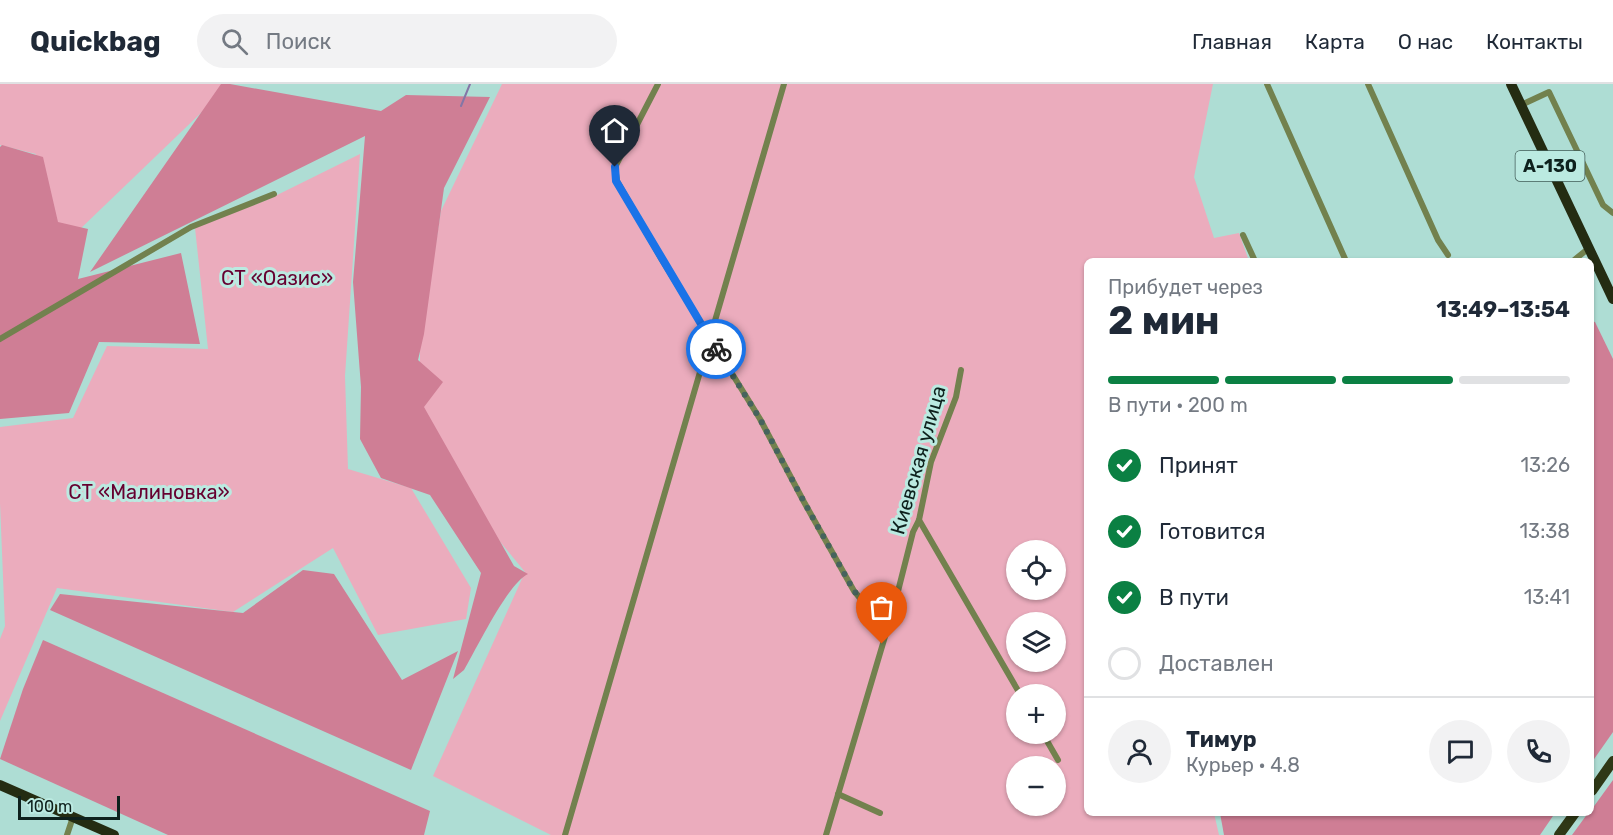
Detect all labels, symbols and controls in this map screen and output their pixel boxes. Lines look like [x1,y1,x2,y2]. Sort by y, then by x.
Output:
search box [197,14,617,68]
text: Quickbag [30,25,161,58]
icon: search [218,25,251,58]
text: Поиск [266,28,331,55]
text: Главная [1192,29,1272,54]
text: Карта [1305,29,1365,54]
text: О нас [1398,29,1453,54]
text: Контакты [1486,29,1583,54]
pin [589,105,640,167]
icon: home [598,114,631,147]
road number: А-130 [1516,151,1584,181]
park label: СТ «Оазис» [221,266,333,290]
text: Прибудет через [1108,275,1263,299]
text: 13:49–13:54 [1436,296,1570,323]
text: 2 мин [1108,298,1220,344]
courier [686,319,746,379]
icon: bike [700,333,733,366]
street label: Киевская улица [885,383,951,537]
text: В пути · 200 m [1108,393,1248,417]
icon: check [1108,449,1141,482]
text: Принят [1159,452,1238,479]
text: 13:26 [1521,453,1570,477]
park label: СТ «Малиновка» [68,480,230,504]
icon: check [1108,515,1141,548]
text: Готовится [1159,518,1265,545]
text: 13:38 [1520,519,1570,543]
map controls [1006,540,1066,816]
button: locate [1006,540,1066,600]
icon: check [1108,581,1141,614]
pin [856,582,907,644]
text: В пути [1159,584,1229,611]
text: 13:41 [1524,585,1570,609]
icon: bag [865,591,898,624]
button: layers [1006,612,1066,672]
text: Доставлен [1159,650,1274,677]
button: + [1006,684,1066,744]
button: person [1108,720,1171,783]
button: chat [1429,720,1492,783]
button: phone [1507,720,1570,783]
text: Тимур [1186,726,1257,753]
text: Курьер · 4.8 [1186,753,1300,777]
button: − [1006,756,1066,816]
scale bar [18,793,120,820]
text: 100 m [27,797,72,816]

